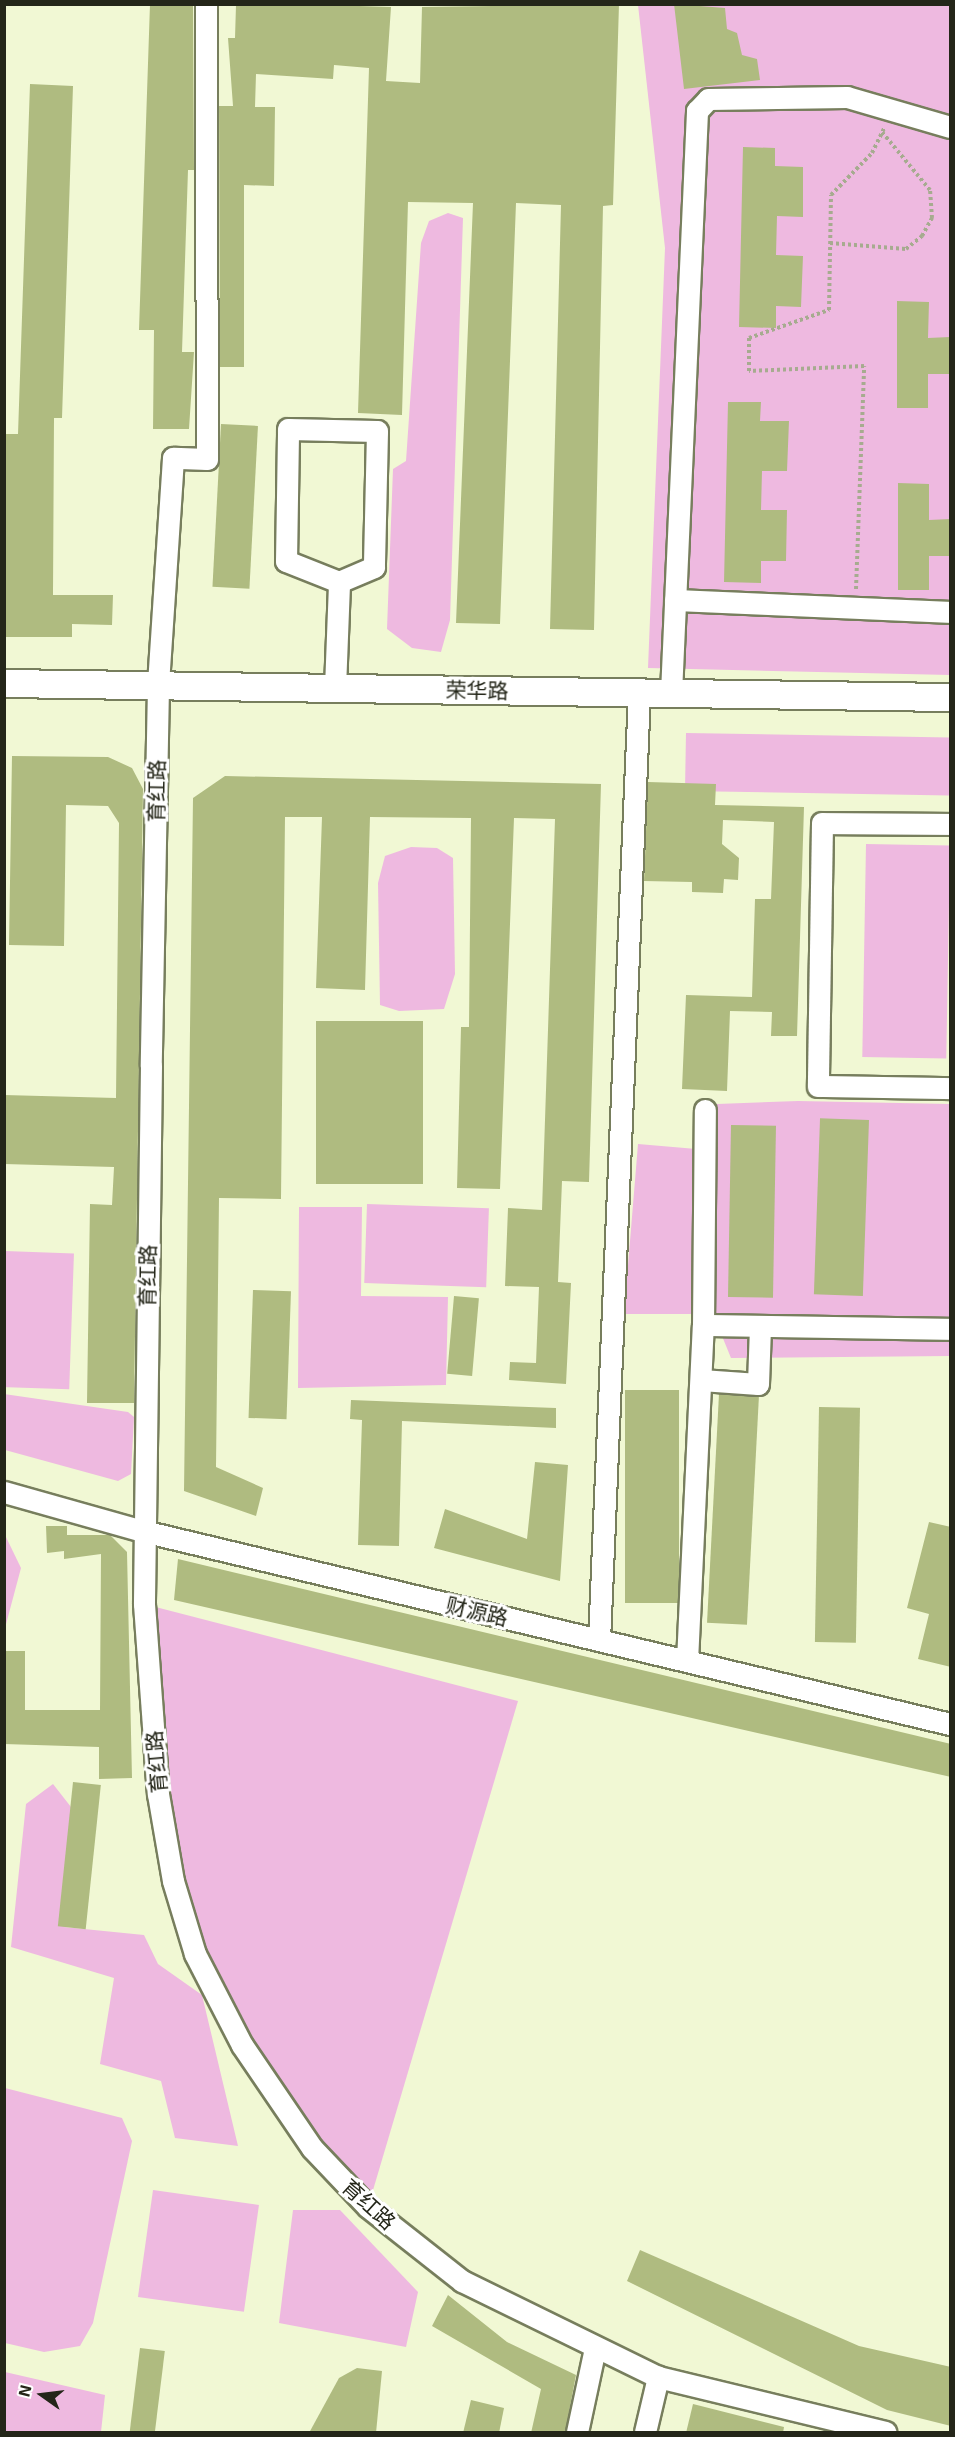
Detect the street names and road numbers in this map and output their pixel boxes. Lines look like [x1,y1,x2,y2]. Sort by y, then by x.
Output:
street label: 荣华路 [445,677,509,703]
street label: 育红路 [143,759,169,823]
street label: 育红路 [134,1244,160,1308]
street label: 财源路 [443,1592,511,1630]
street label: 育红路 [141,1730,171,1794]
street label: 育红路 [337,2174,401,2234]

